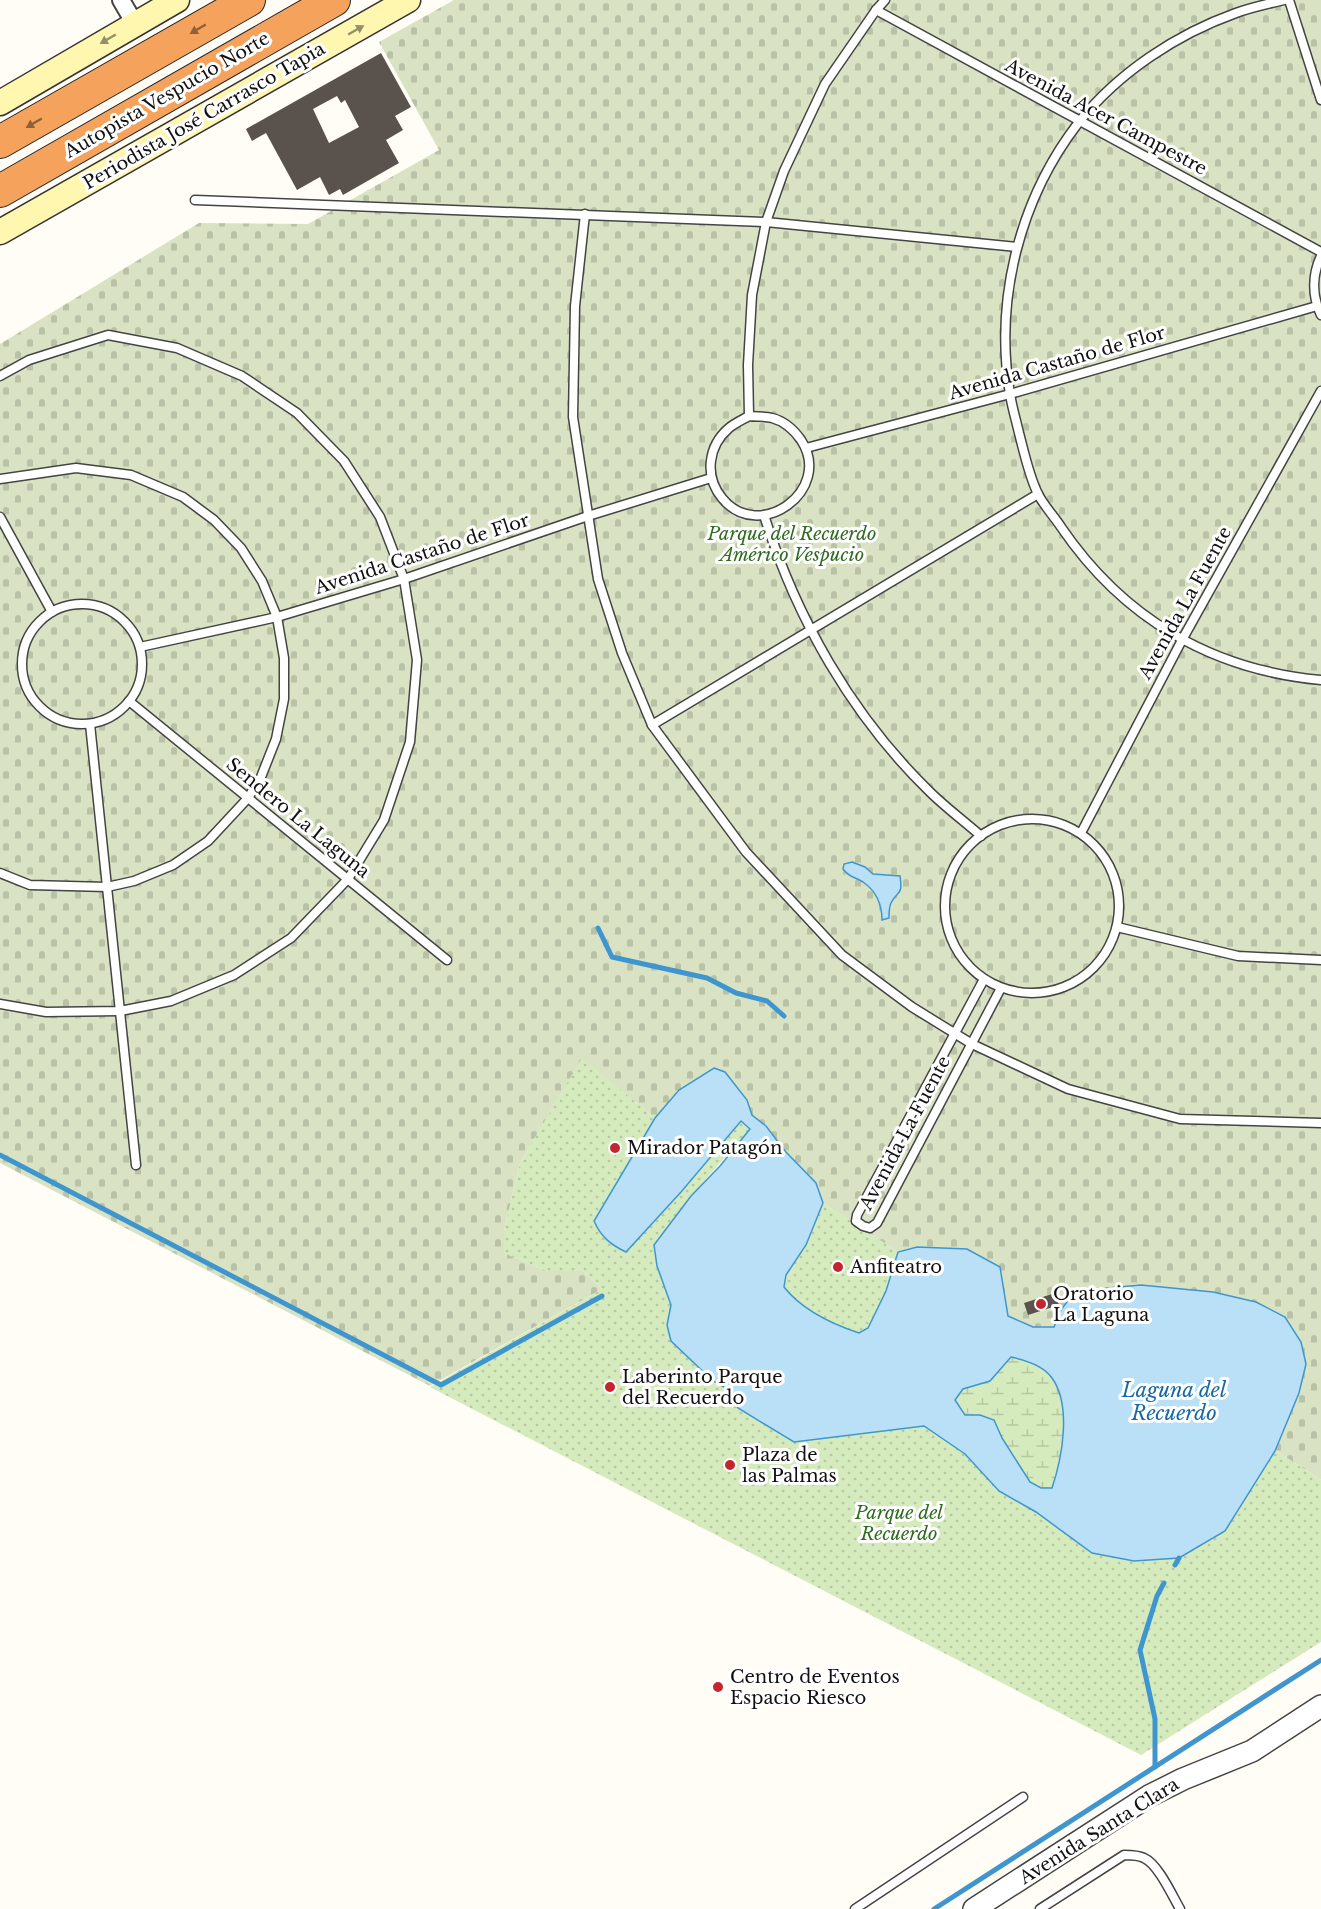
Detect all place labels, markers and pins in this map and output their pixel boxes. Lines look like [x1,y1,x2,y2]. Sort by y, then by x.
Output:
place label: Mirador Patagón [627,1137,782,1159]
marker: Mirador Patagón [608,1141,622,1155]
place label: Anfiteatro [849,1256,942,1278]
marker: Anfiteatro [831,1260,845,1274]
place label: Oratorio La Laguna [1053,1283,1149,1326]
marker: Oratorio La Laguna [1034,1297,1048,1311]
place label: Laberinto Parque del Recuerdo [622,1366,783,1409]
marker: Laberinto Parque del Recuerdo [603,1380,617,1394]
place label: Plaza de las Palmas [742,1444,837,1487]
marker: Plaza de las Palmas [723,1458,737,1472]
place label: Centro de Eventos Espacio Riesco [730,1666,900,1709]
marker: Centro de Eventos Espacio Riesco [711,1680,725,1694]

